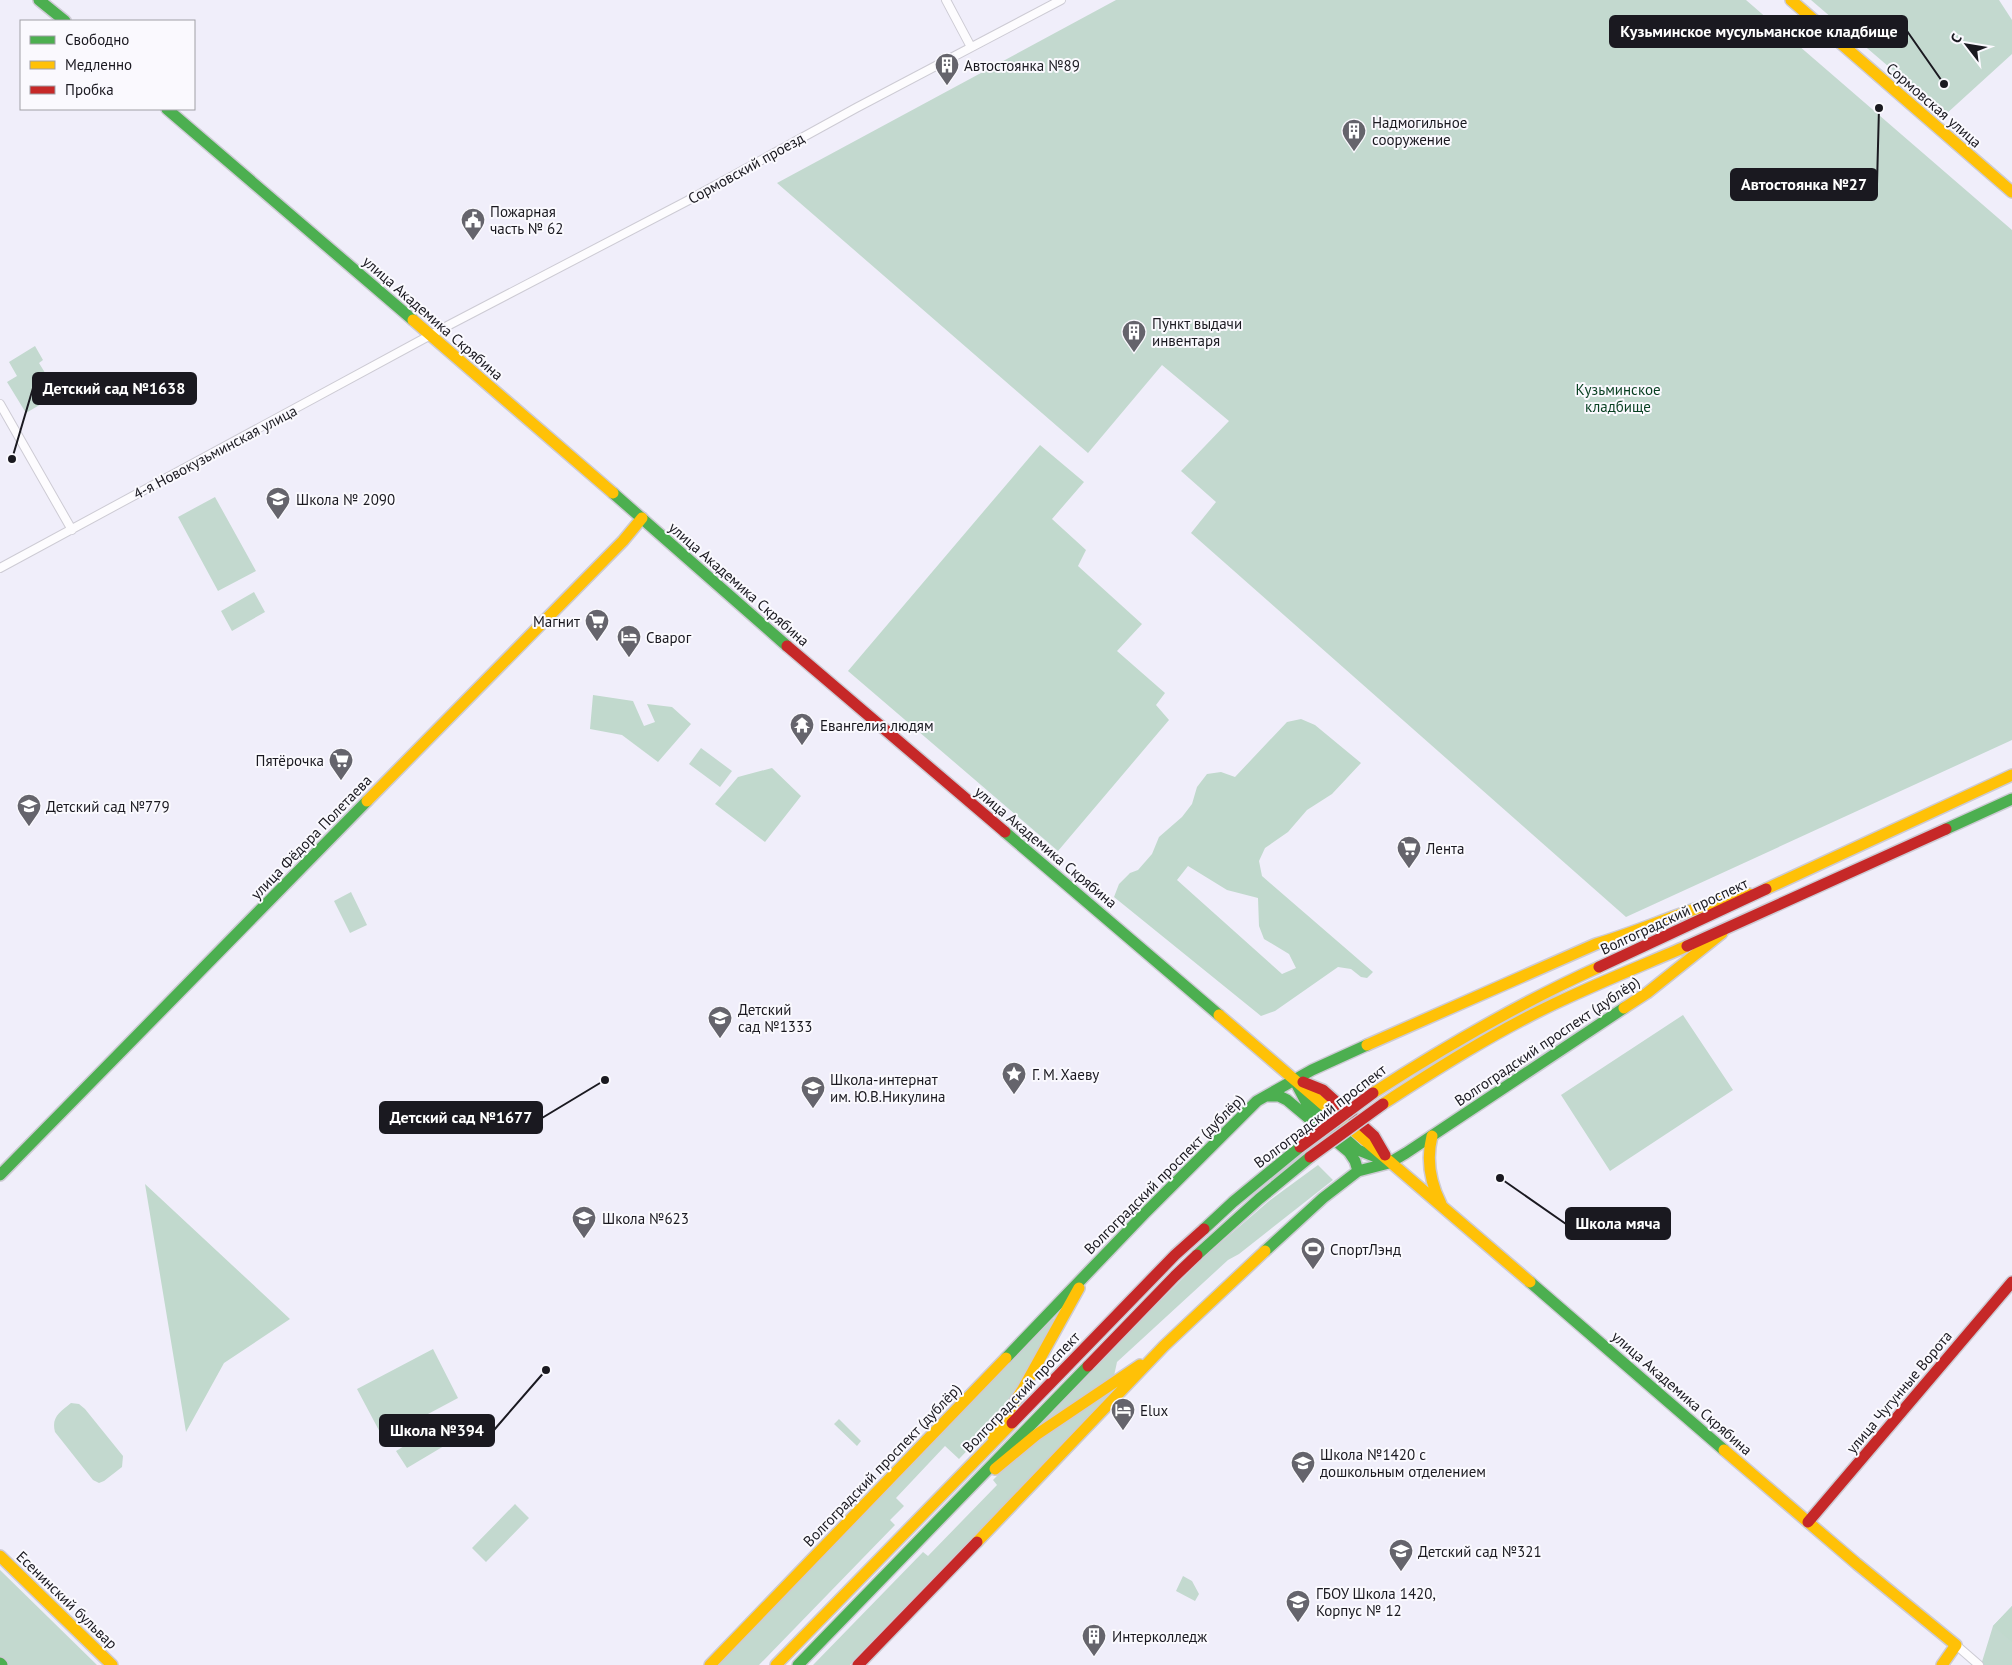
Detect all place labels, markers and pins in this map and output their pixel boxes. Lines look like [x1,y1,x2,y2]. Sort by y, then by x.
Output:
callout: Кузьминское мусульманское кладбище [1610,16,1907,47]
building icon: Автостоянка №89 [934,52,960,86]
place label: Автостоянка №89 [964,56,1080,75]
place label: Надмогильное сооружение [1372,113,1467,149]
building icon: Надмогильное сооружение [1341,118,1367,152]
callout: Автостоянка №27 [1731,169,1877,200]
place label: Пожарная часть № 62 [490,202,563,238]
public building icon: Пожарная часть № 62 [460,207,486,241]
place label: Пункт выдачи инвентаря [1152,314,1242,350]
building icon: Пункт выдачи инвентаря [1121,319,1147,353]
callout: Детский сад №1638 [33,373,196,404]
school or university icon: Школа № 2090 [265,486,291,520]
place label: Школа № 2090 [296,490,395,509]
supermarket icon: Магнит [584,608,610,642]
place label: Магнит [533,612,580,631]
hotel icon: Сварог [616,624,642,658]
place label: Сварог [646,628,692,647]
temple icon: Евангелия людям [789,712,815,746]
place label: Евангелия людям [820,716,934,735]
supermarket icon: Пятёрочка [328,747,354,781]
place label: Пятёрочка [256,751,324,770]
school or university icon: Детский сад №779 [16,793,42,827]
place label: Детский сад №779 [46,797,170,816]
supermarket icon: Лента [1396,835,1422,869]
place label: Лента [1425,839,1465,858]
place label: Детский сад №1333 [738,1000,812,1036]
school or university icon: Детский сад №1333 [707,1005,733,1039]
place icon: Г. М. Хаеву [1001,1061,1027,1095]
place label: Г. М. Хаеву [1032,1065,1099,1084]
place label: Школа-интернат им. Ю.В.Никулина [830,1070,946,1106]
school or university icon: Школа-интернат им. Ю.В.Никулина [800,1075,826,1109]
callout: Детский сад №1677 [380,1102,542,1133]
school or university icon: Школа №623 [571,1205,597,1239]
callout: Школа мяча [1566,1208,1670,1239]
place label: Школа №623 [602,1209,689,1228]
sports icon: СпортЛэнд [1300,1236,1326,1270]
place label: СпортЛэнд [1330,1240,1401,1259]
hotel icon: Elux [1110,1397,1136,1431]
place label: Elux [1140,1401,1169,1420]
callout: Школа №394 [380,1415,494,1446]
place label: Школа №1420 с дошкольным отделением [1320,1445,1486,1481]
school or university icon: Школа №1420 с дошкольным отделением [1290,1450,1316,1484]
school or university icon: Детский сад №321 [1388,1538,1414,1572]
place label: Детский сад №321 [1418,1542,1542,1561]
place label: ГБОУ Школа 1420, Корпус № 12 [1316,1584,1436,1620]
school or university icon: ГБОУ Школа 1420, Корпус № 12 [1285,1589,1311,1623]
building icon: Интерколледж [1081,1623,1107,1657]
place label: Интерколледж [1112,1627,1207,1646]

